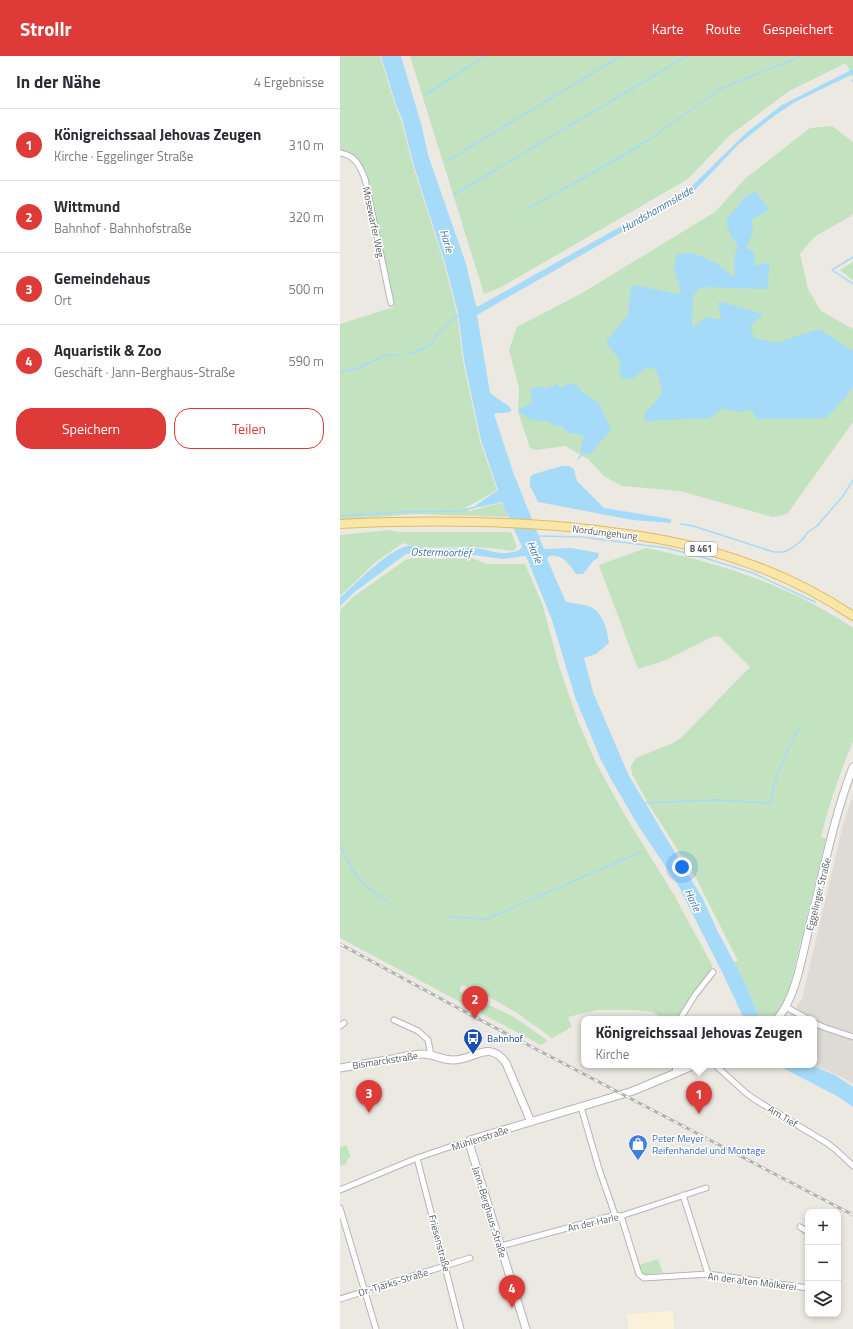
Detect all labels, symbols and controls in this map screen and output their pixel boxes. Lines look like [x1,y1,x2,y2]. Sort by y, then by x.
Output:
text: Strollr [20,14,72,43]
text: Karte [652,18,684,39]
text: Route [706,18,741,39]
text: Gespeichert [763,18,833,39]
text: In der Nähe [16,69,101,95]
text: 4 Ergebnisse [254,72,324,92]
text: Königreichssaal Jehovas Zeugen [54,123,261,146]
text: 1 [25,135,33,155]
text: 310 m [288,135,324,155]
text: Kirche · Eggelinger Straße [54,146,193,166]
water label: Hundshammsleide [618,181,697,236]
street label: Mosewarfer Weg [359,185,388,259]
text: Wittmund [54,195,120,218]
text: 2 [25,207,33,227]
text: 320 m [288,207,324,227]
text: Bahnhof · Bahnhofstraße [54,218,191,238]
water label: Harle [436,228,458,255]
text: Gemeindehaus [54,267,150,290]
text: 3 [25,279,33,299]
text: 500 m [288,279,324,299]
text: Ort [54,290,72,310]
text: Aquaristik & Zoo [54,339,162,362]
text: 4 [25,351,33,371]
text: 590 m [288,351,324,371]
text: Geschäft · Jann-Berghaus-Straße [54,362,235,382]
button: Speichern [16,408,166,449]
button: Teilen [174,408,324,449]
street label: Nordumgehung [571,521,638,544]
water label: Harle [523,538,547,567]
road number: B 461 [685,542,717,556]
water label: Ostermoortief [410,543,474,561]
street label: Eggelinger Straße [802,856,835,932]
your location [672,857,692,877]
water label: Harle [681,886,706,915]
pin: 2 [462,986,488,1019]
popup [581,1016,817,1068]
text: Königreichssaal Jehovas Zeugen [595,1021,803,1044]
bus stop icon: Bahnhof [462,1027,484,1055]
place label: Bahnhof [487,1031,524,1046]
text: Kirche [595,1044,629,1064]
street label: Bismarckstraße [351,1048,419,1073]
pin: 3 [356,1080,382,1113]
pin: 1 [686,1081,712,1114]
street label: Am Tief [765,1102,801,1132]
street label: Mühlenstraße [450,1122,511,1155]
place label: Peter Meyer Reifenhandel und Montage [652,1131,765,1158]
shop icon: Peter Meyer Reifenhandel und Montage [627,1133,649,1161]
street label: Jann-Berghaus-Straße [468,1164,511,1260]
street label: An der Harle [566,1209,620,1236]
map controls [805,1209,841,1317]
button: + [805,1209,841,1245]
street label: Friesenstraße [425,1213,454,1273]
button: − [805,1245,841,1281]
street label: Dr.-Tjarks-Straße [356,1265,430,1300]
street label: An der alten Molkerei [707,1269,797,1294]
pin: 4 [499,1275,525,1308]
button: layers [805,1281,841,1317]

